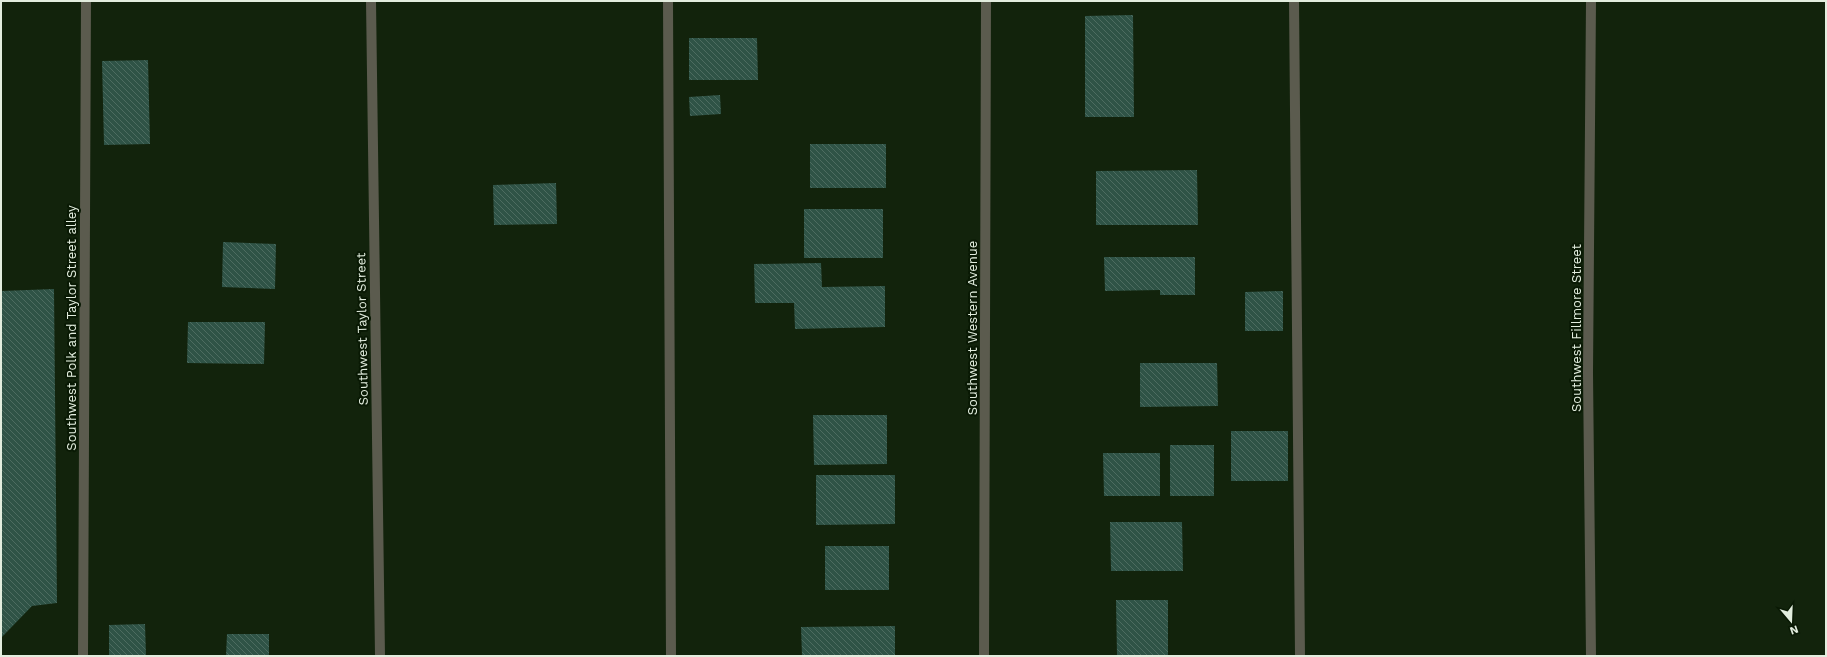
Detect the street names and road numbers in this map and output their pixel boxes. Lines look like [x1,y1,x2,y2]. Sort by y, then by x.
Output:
street label: Southwest Polk and Taylor Street alley [64,205,79,451]
street label: Southwest Western Avenue [965,241,980,415]
street label: Southwest Fillmore Street [1569,243,1584,412]
street label: Southwest Taylor Street [353,252,371,405]

